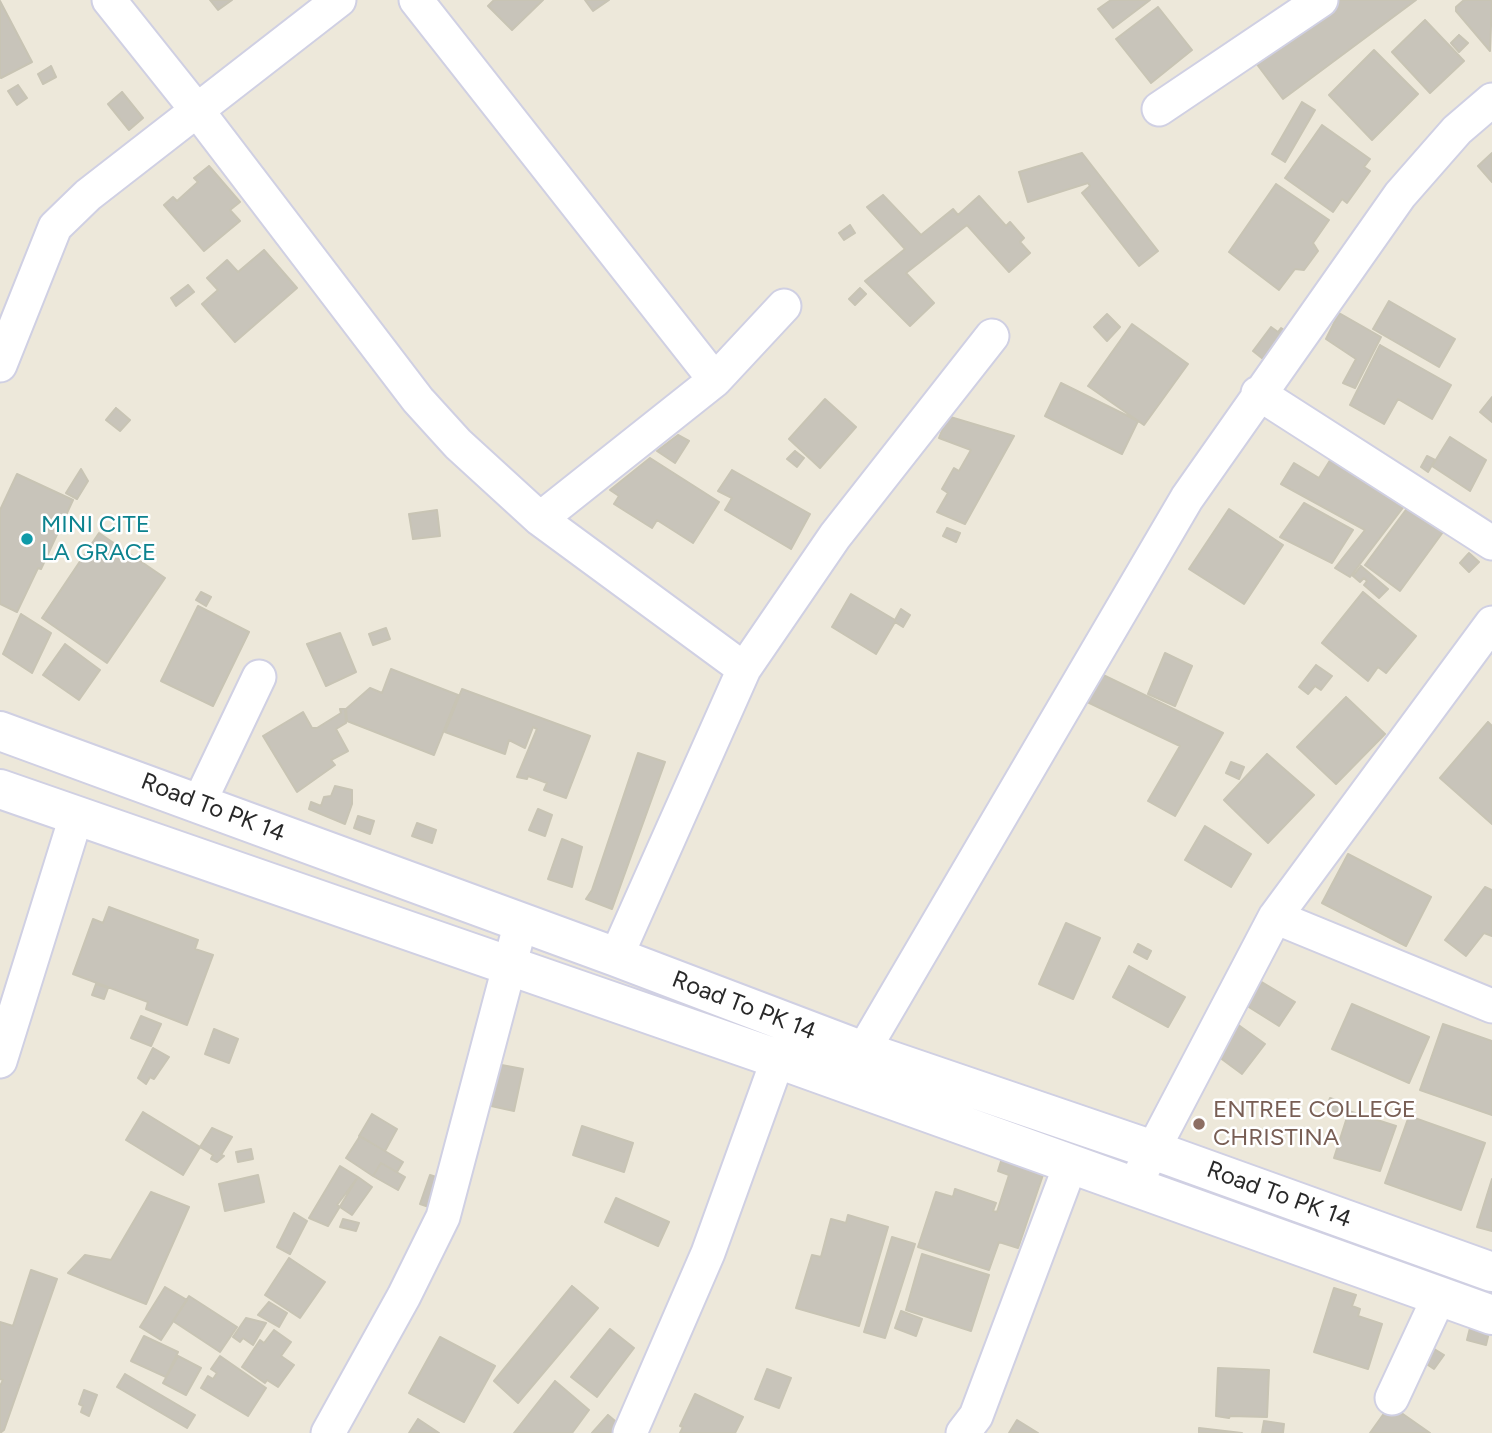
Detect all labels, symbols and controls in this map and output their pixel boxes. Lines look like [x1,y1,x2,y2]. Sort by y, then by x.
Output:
place label: MINI CITE LA GRACE [41,511,156,567]
marker: MINI CITE LA GRACE [19,531,35,547]
street label: Road To PK 14 [137,767,289,849]
street label: Road To PK 14 [668,965,820,1047]
place label: ENTREE COLLEGE CHRISTINA [1213,1096,1416,1152]
marker: ENTREE COLLEGE CHRISTINA [1191,1116,1207,1132]
street label: Road To PK 14 [1203,1155,1355,1235]

